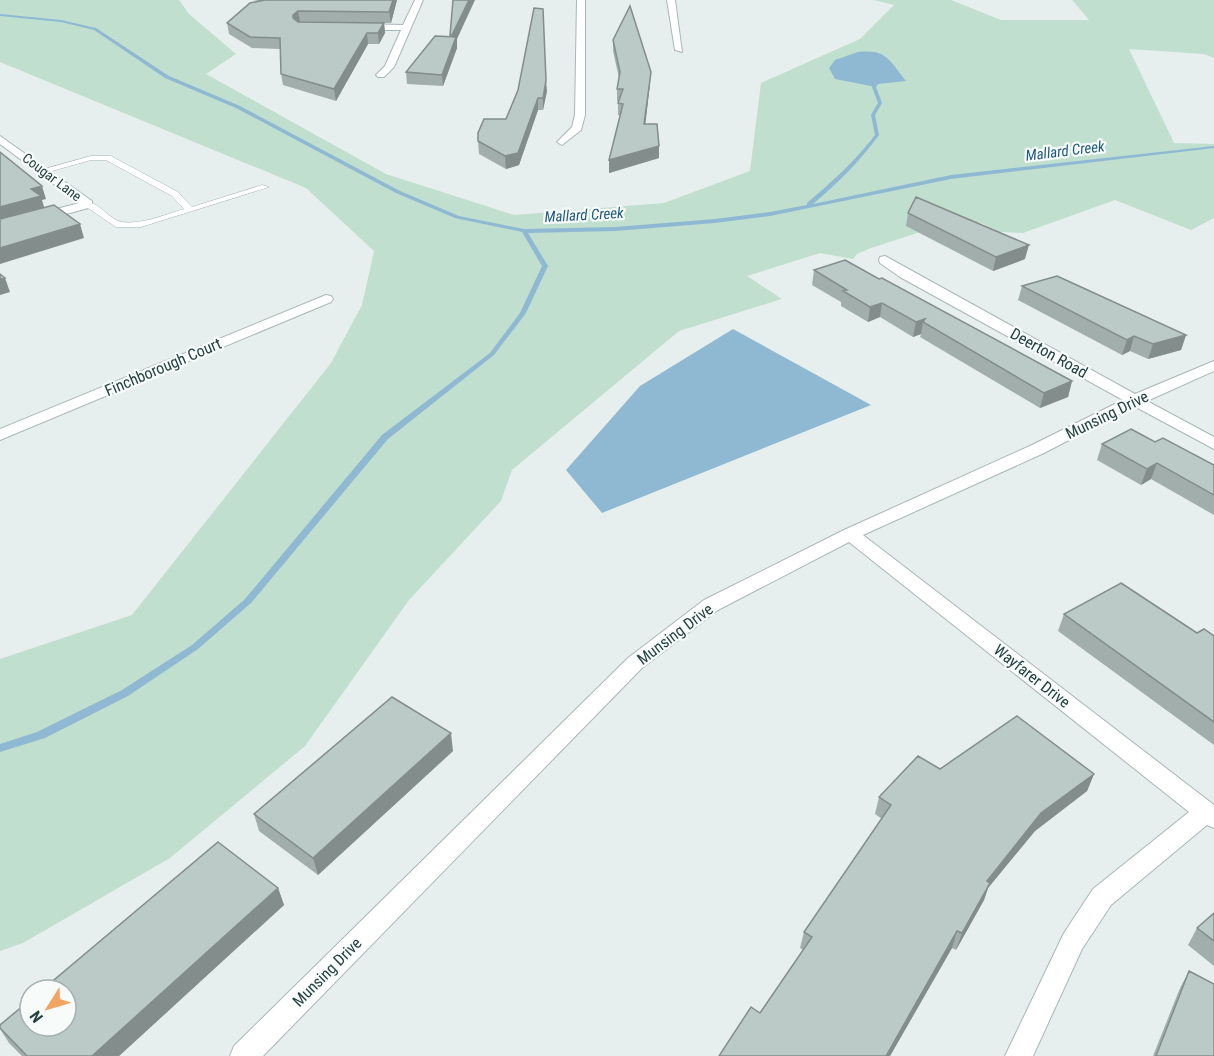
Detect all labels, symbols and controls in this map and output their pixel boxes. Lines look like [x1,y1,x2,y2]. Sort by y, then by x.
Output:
water label: Mallard Creek [1025,137,1106,165]
street label: Cougar Lane [19,150,85,205]
water label: Mallard Creek [544,204,624,226]
street label: Deerton Road [1007,324,1091,382]
street label: Finchborough Court [102,334,224,400]
street label: Munsing Drive [1062,387,1152,443]
street label: Munsing Drive [633,599,717,669]
street label: Wayfarer Drive [990,640,1074,712]
street label: Munsing Drive [289,934,365,1010]
north arrow [18,978,78,1038]
text: N [26,1007,47,1026]

